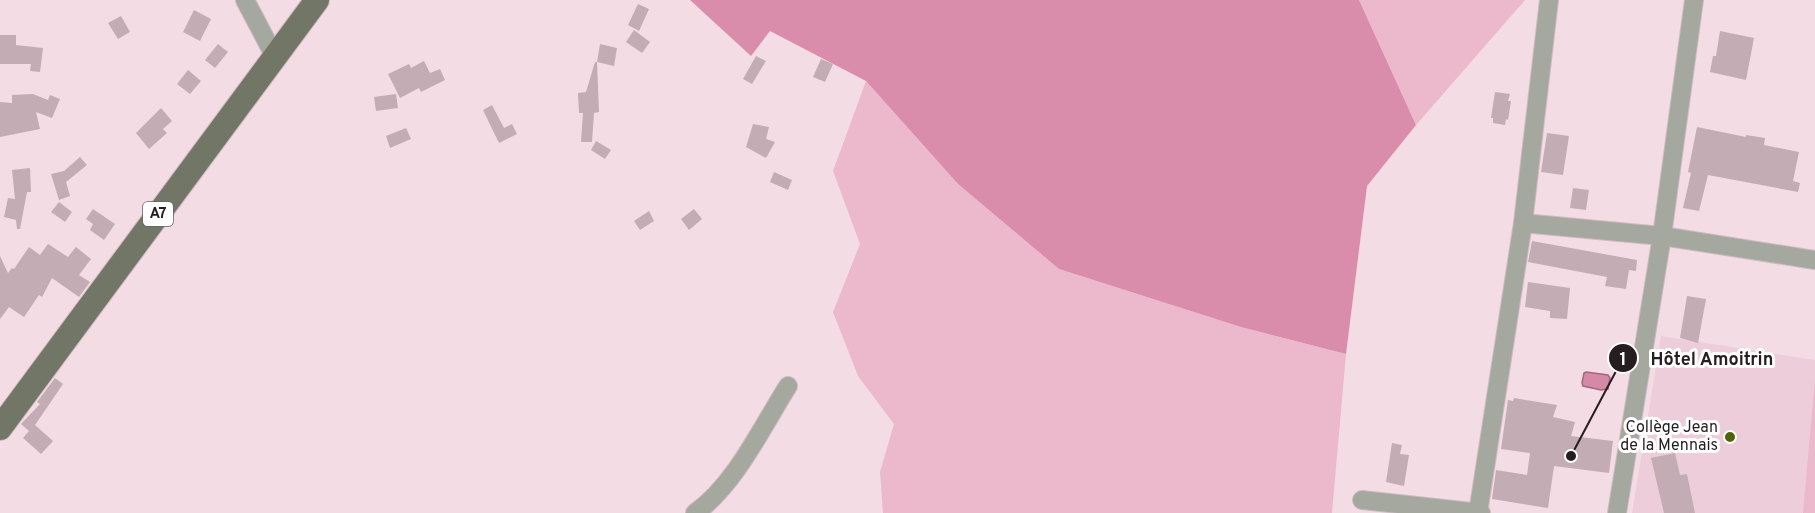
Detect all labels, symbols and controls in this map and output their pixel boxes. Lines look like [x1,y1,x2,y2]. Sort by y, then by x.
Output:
road number: A7 [143,202,173,226]
callout: Hôtel Amoitrin [1608,340,1786,376]
text: 1 [1619,349,1627,372]
text: Hôtel Amoitrin [1651,349,1773,372]
place label: Collège Jean de la Mennais [1620,418,1718,456]
marker: Collège Jean de la Mennais [1723,430,1737,444]

